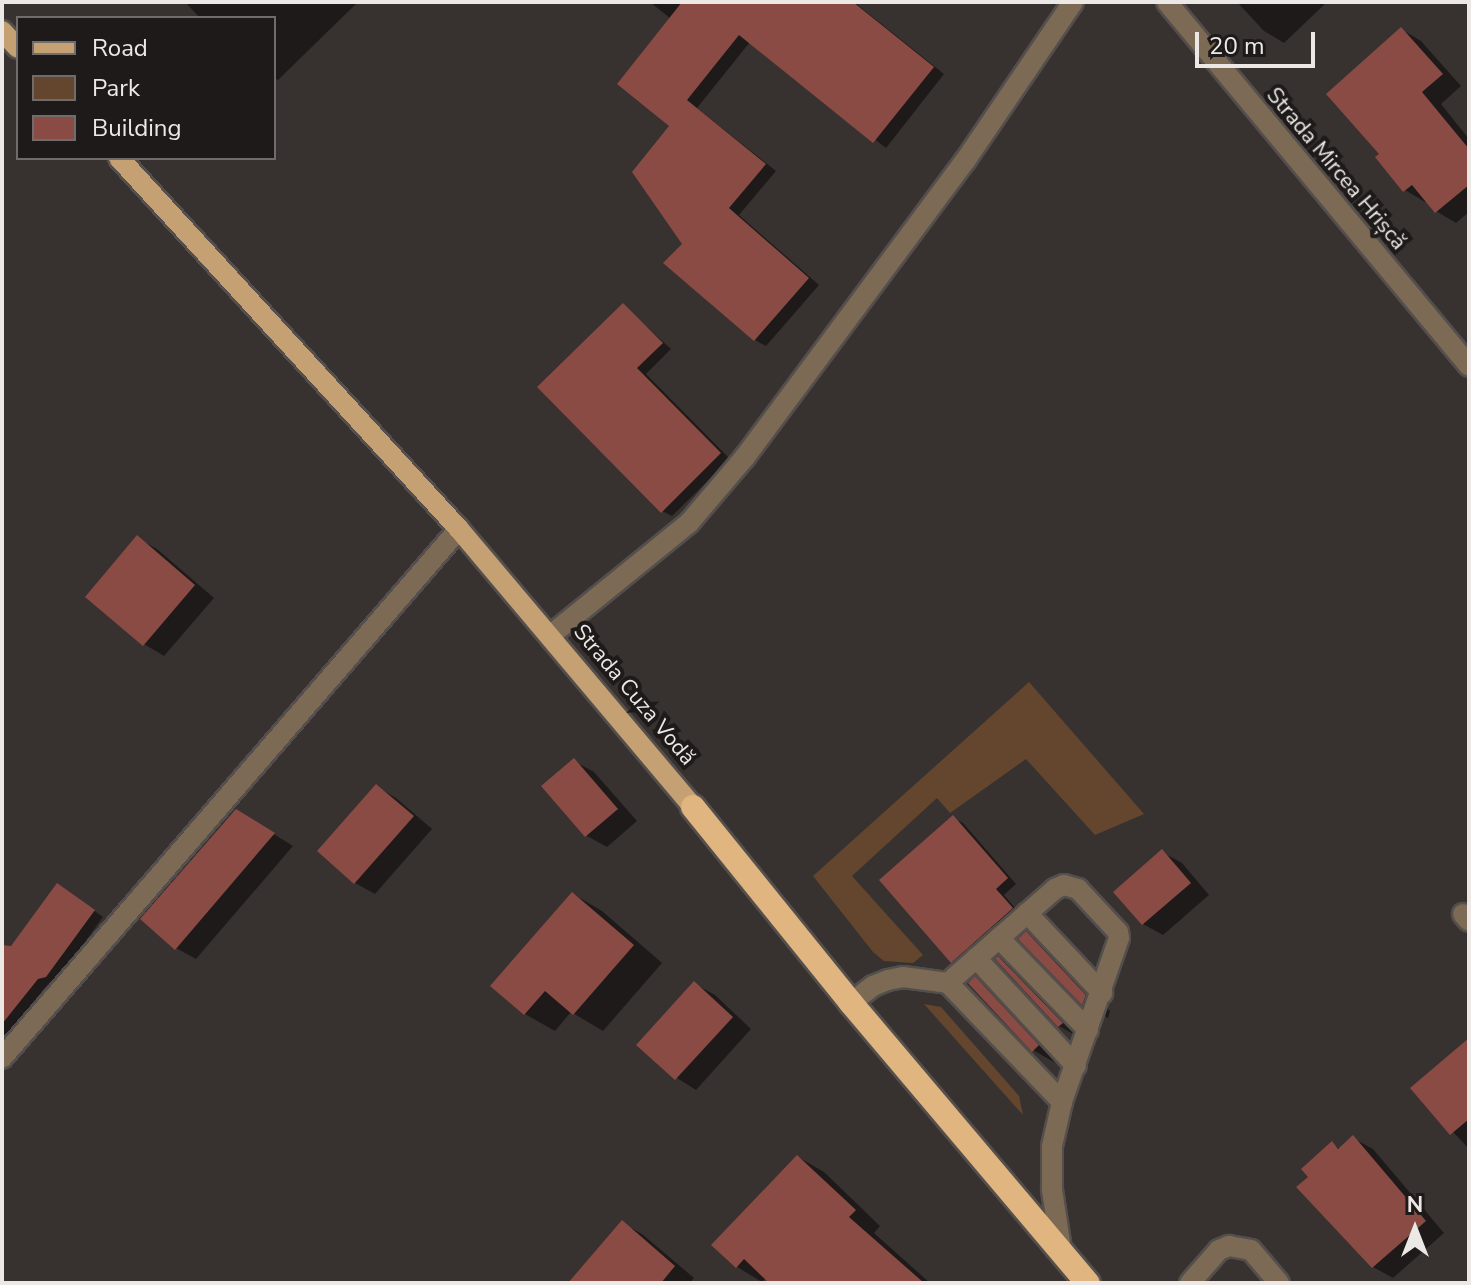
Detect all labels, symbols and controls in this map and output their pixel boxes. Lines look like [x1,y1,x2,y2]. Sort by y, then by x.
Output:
legend [16,16,276,160]
scale bar [1199,16,1319,66]
text: 20 m [1209,30,1265,62]
text: Road [92,32,148,64]
text: Park [92,72,140,104]
street label: Strada Mircea Hrișcă [1261,83,1411,255]
text: Building [92,112,182,144]
street label: Strada Cuza Vodă [567,619,701,771]
north arrow [1375,1189,1455,1269]
text: N [1407,1190,1423,1220]

